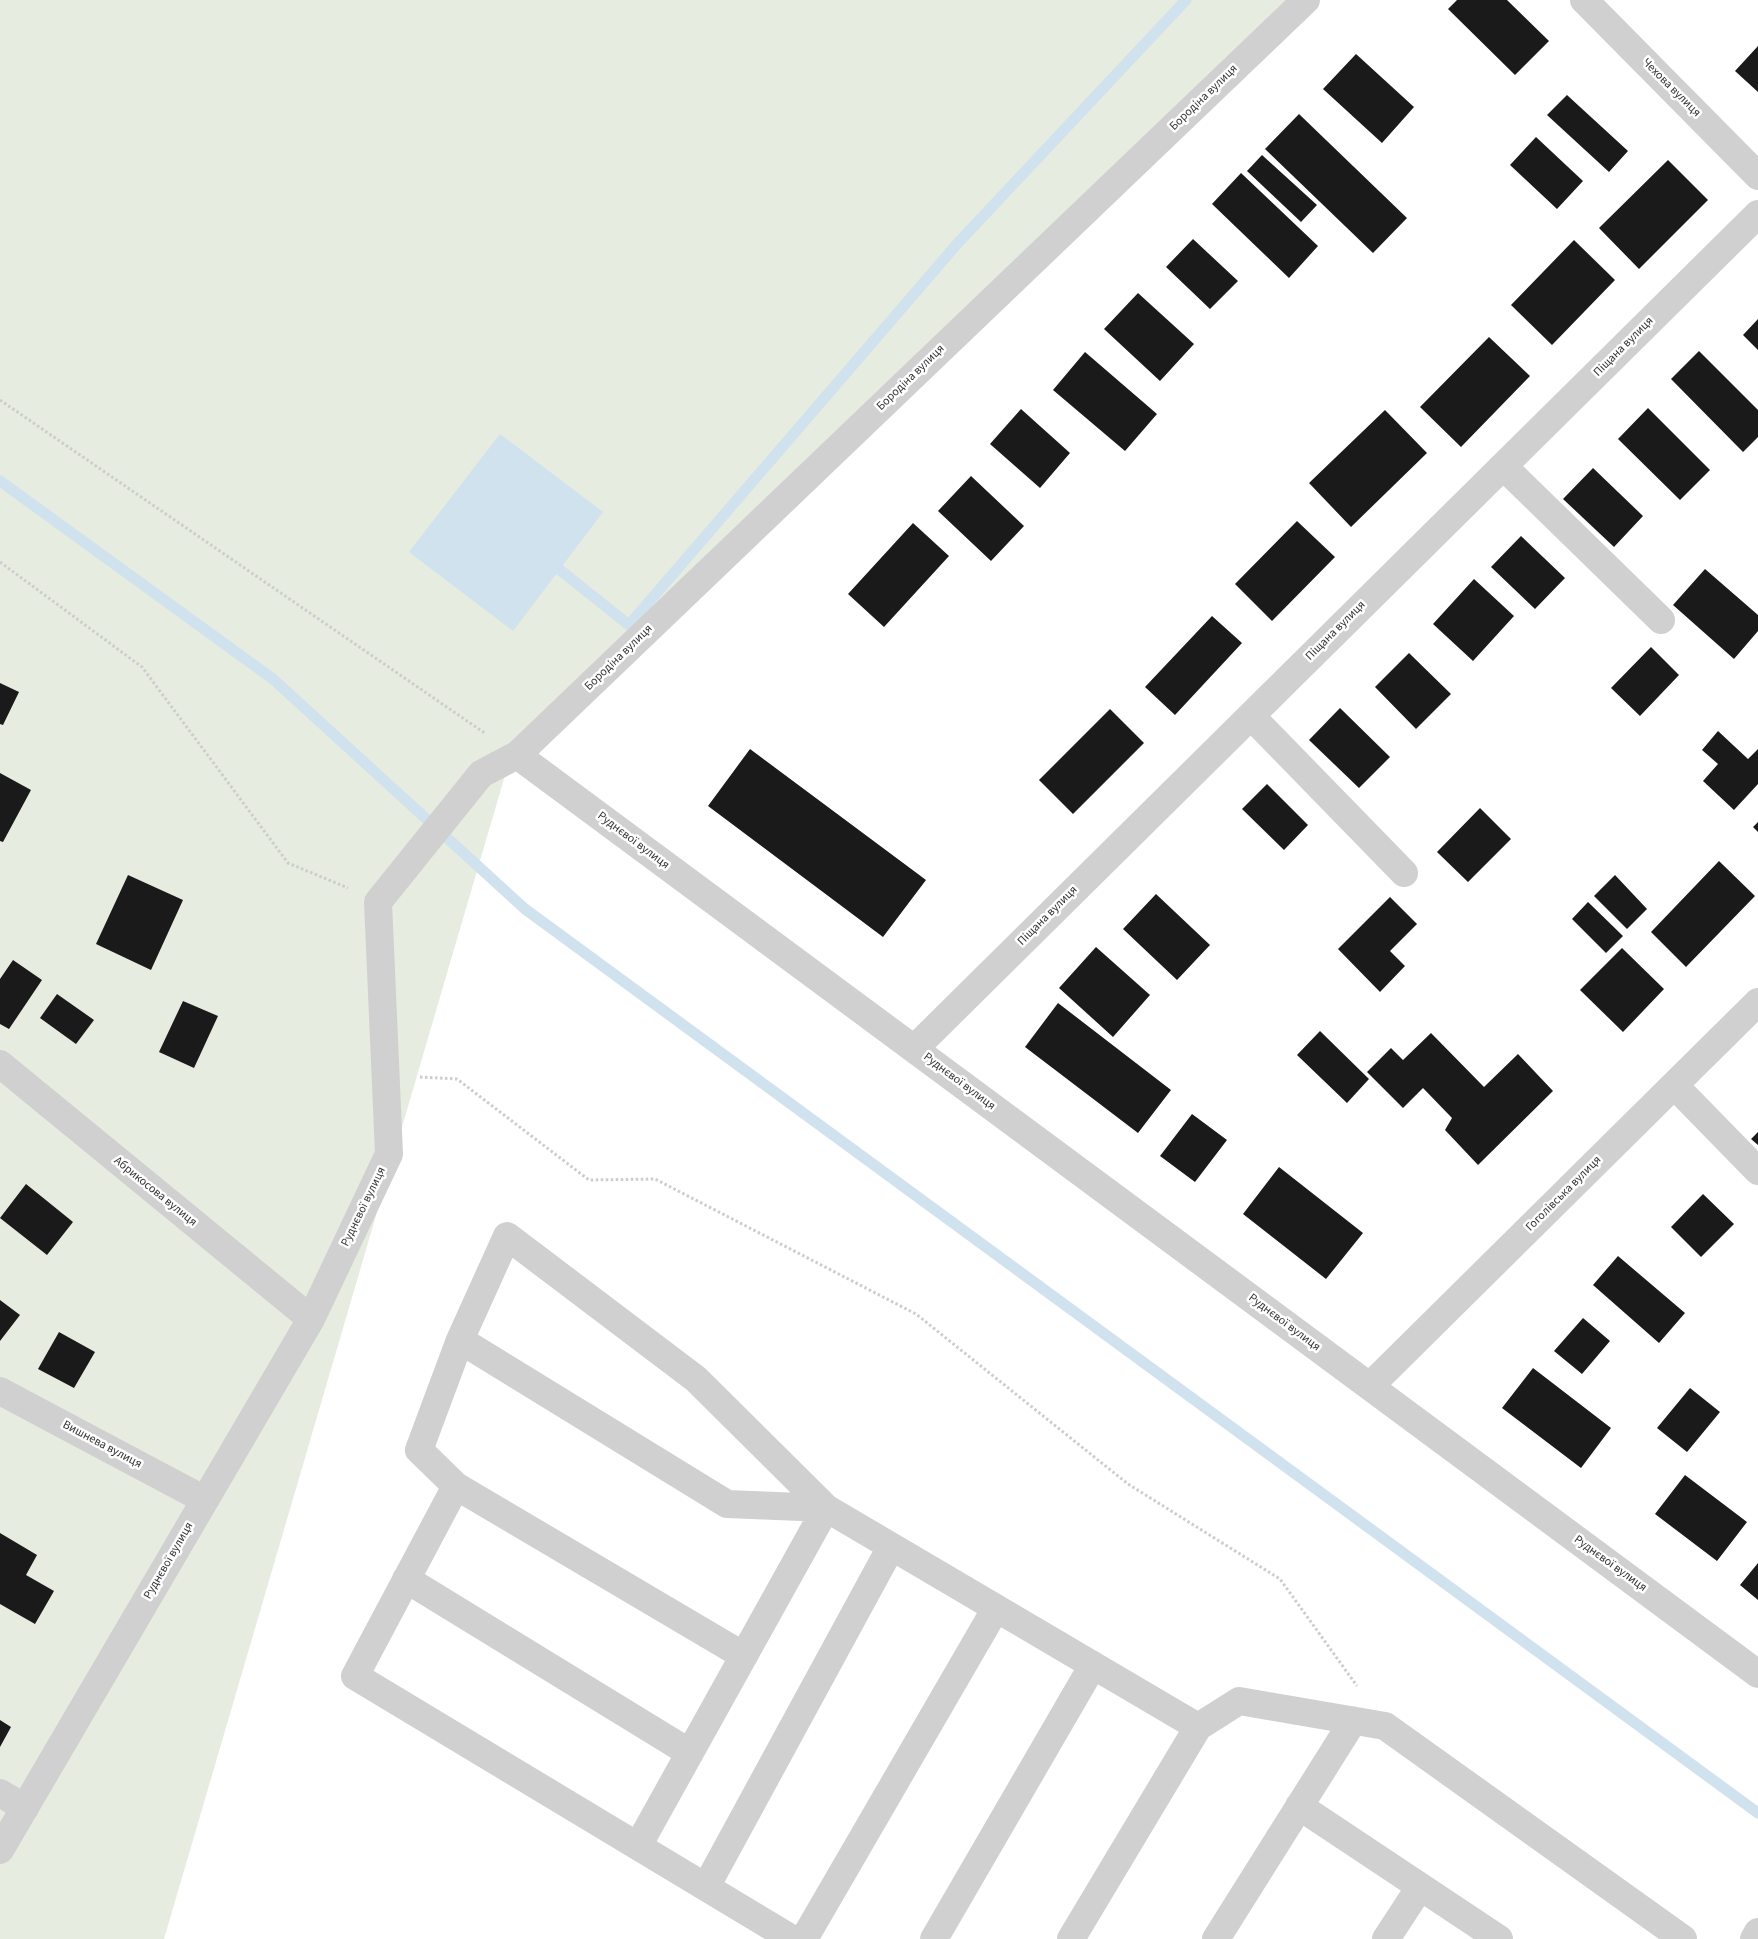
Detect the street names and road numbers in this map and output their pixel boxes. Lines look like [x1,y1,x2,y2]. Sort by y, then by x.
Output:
street label: Чехова вулиця [1639,56,1703,120]
street label: Бородіна вулиця [1167,62,1241,134]
street label: Піщана вулиця [1591,314,1657,380]
street label: Бородіна вулиця [874,342,948,414]
street label: Піщана вулиця [1303,598,1369,664]
street label: Бородіна вулиця [582,622,656,694]
street label: Руднєвої вулиця [594,809,672,873]
street label: Піщана вулиця [1015,883,1081,949]
street label: Руднєвої вулиця [920,1050,998,1114]
street label: Гоголівська вулиця [1523,1153,1605,1235]
street label: Абрикосова вулиця [111,1154,199,1230]
street label: Руднєвої вулиця [339,1165,389,1249]
street label: Руднєвої вулиця [1245,1291,1323,1355]
street label: Вишнева вулиця [60,1418,144,1472]
street label: Руднєвої вулиця [141,1520,197,1602]
street label: Руднєвої вулиця [1571,1533,1649,1595]

